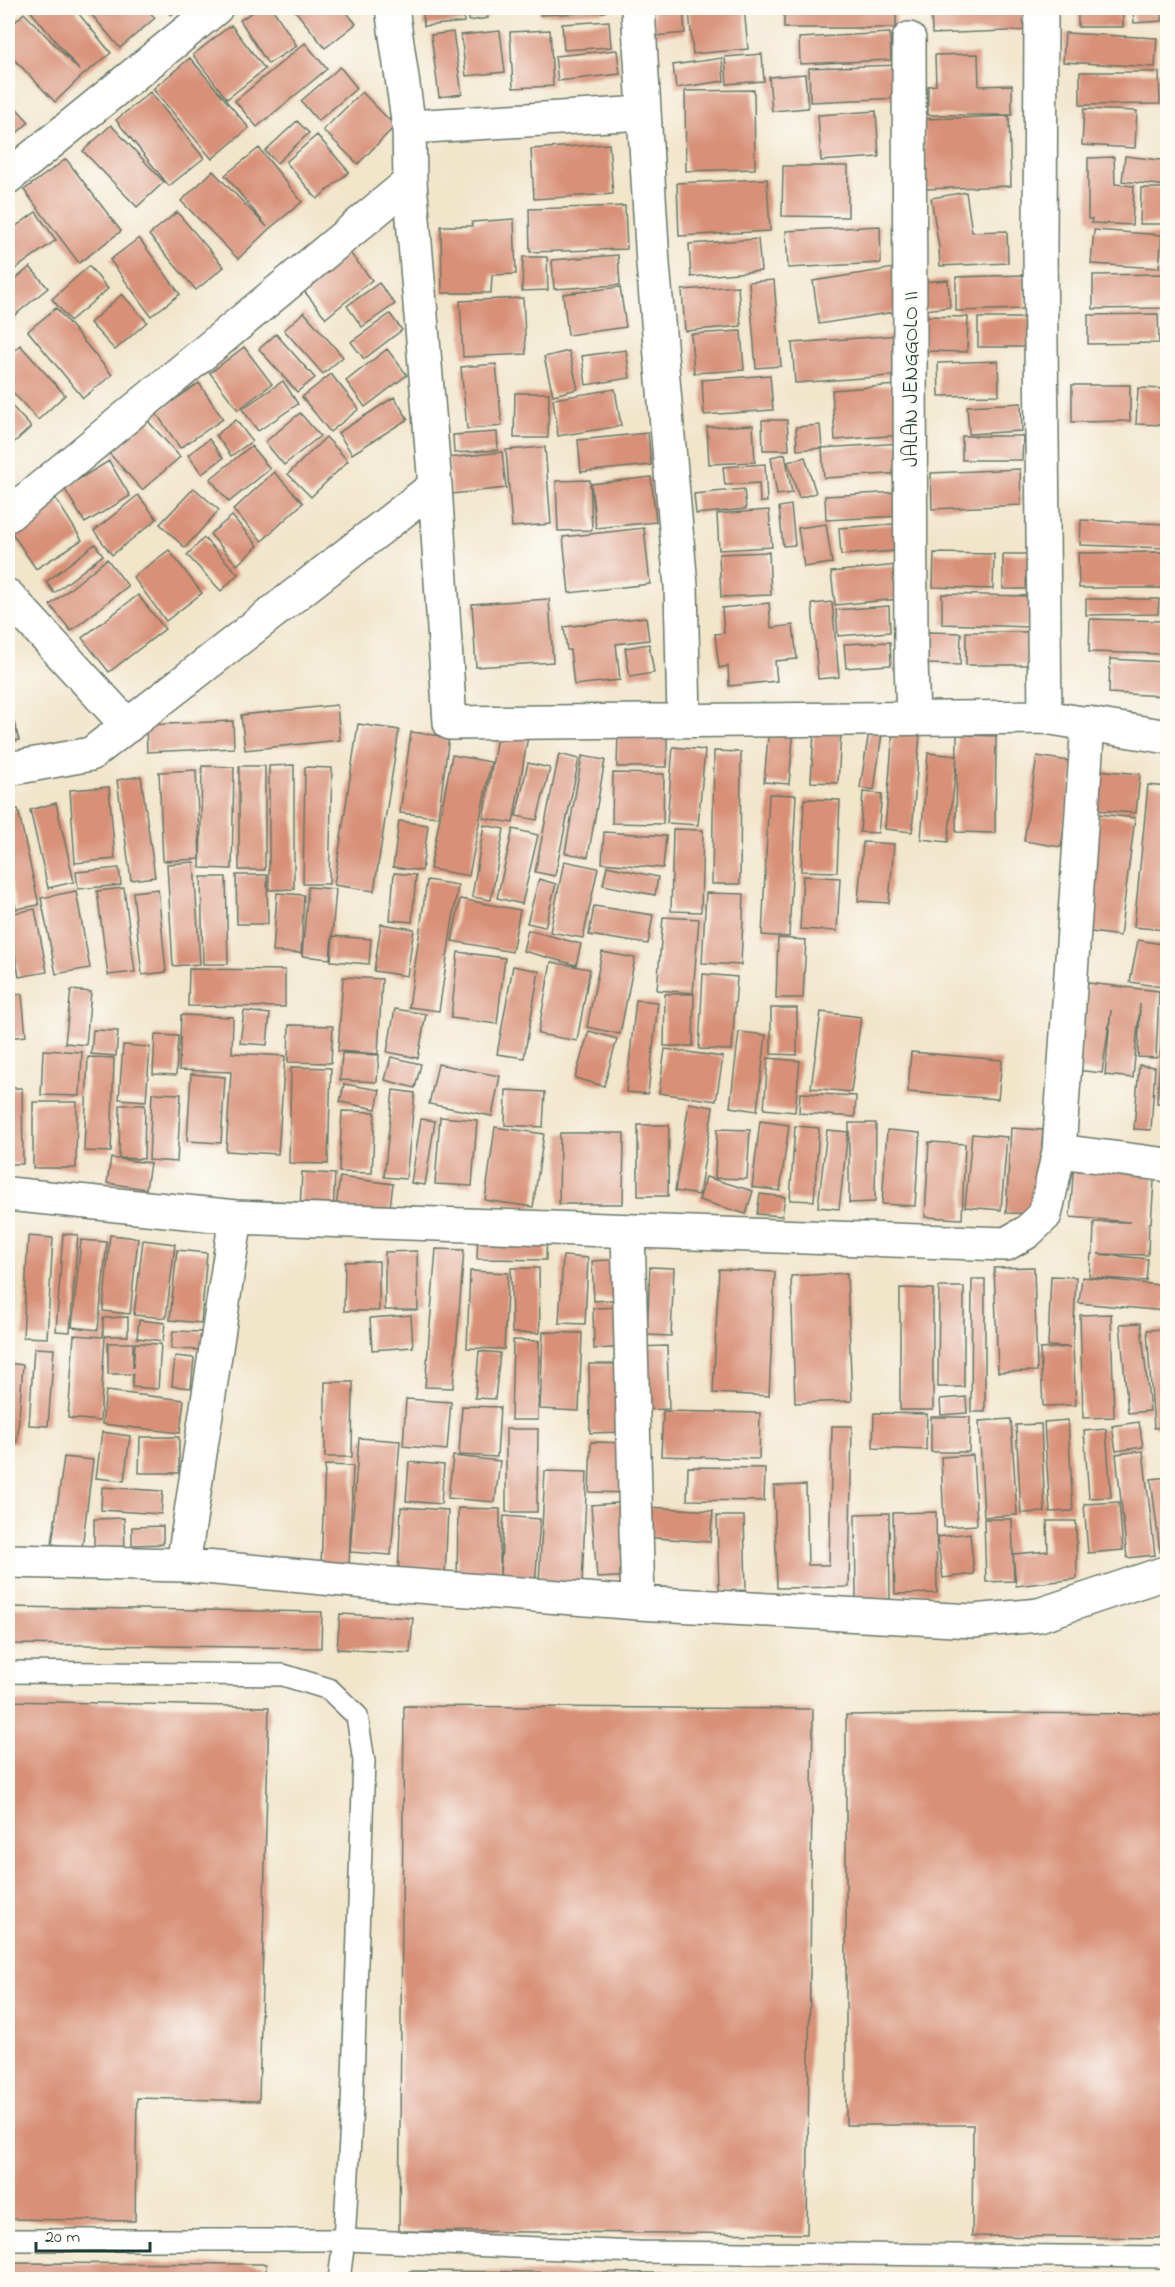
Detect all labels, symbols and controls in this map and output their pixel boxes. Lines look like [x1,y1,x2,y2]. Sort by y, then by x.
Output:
street label: JALAN JENGGOLO II [897,291,927,467]
scale bar [36,2215,150,2253]
text: 20 m [45,2225,80,2251]

